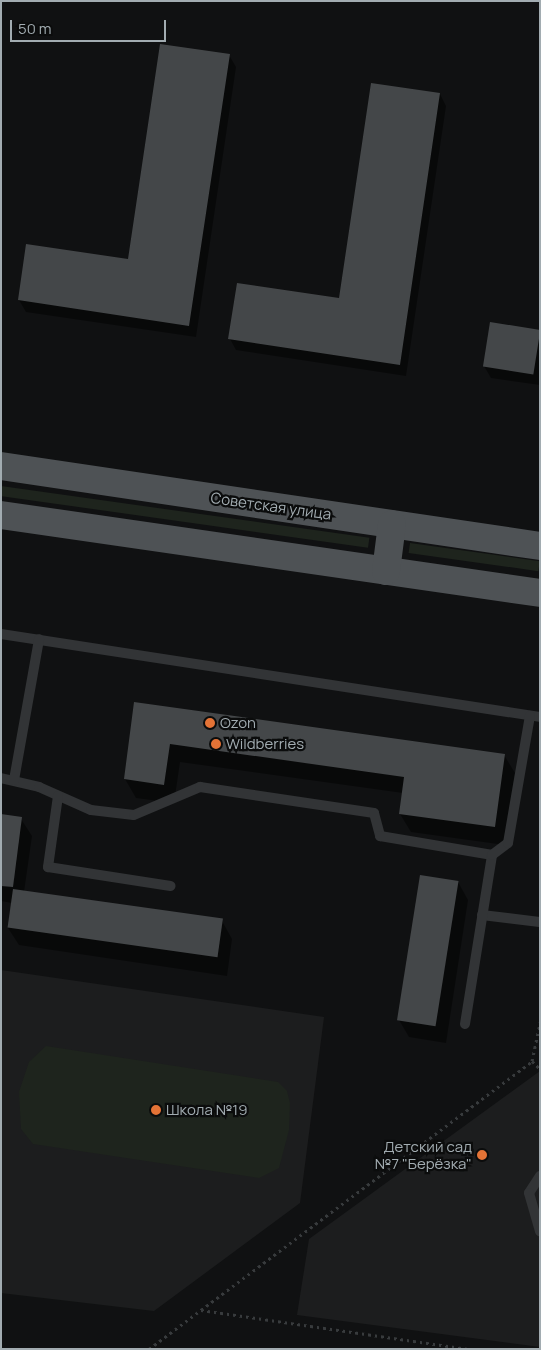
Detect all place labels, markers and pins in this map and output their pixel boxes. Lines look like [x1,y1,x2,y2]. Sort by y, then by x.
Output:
place label: Ozon [220,714,256,732]
marker: Ozon [204,717,216,729]
place label: Wildberries [226,735,304,753]
marker: Wildberries [210,738,222,750]
place label: Школа №19 [166,1101,247,1119]
marker: Школа №19 [150,1104,162,1116]
place label: Детский сад №7 "Берёзка" [375,1137,472,1172]
marker: Детский сад №7 "Берёзка" [476,1149,488,1161]

